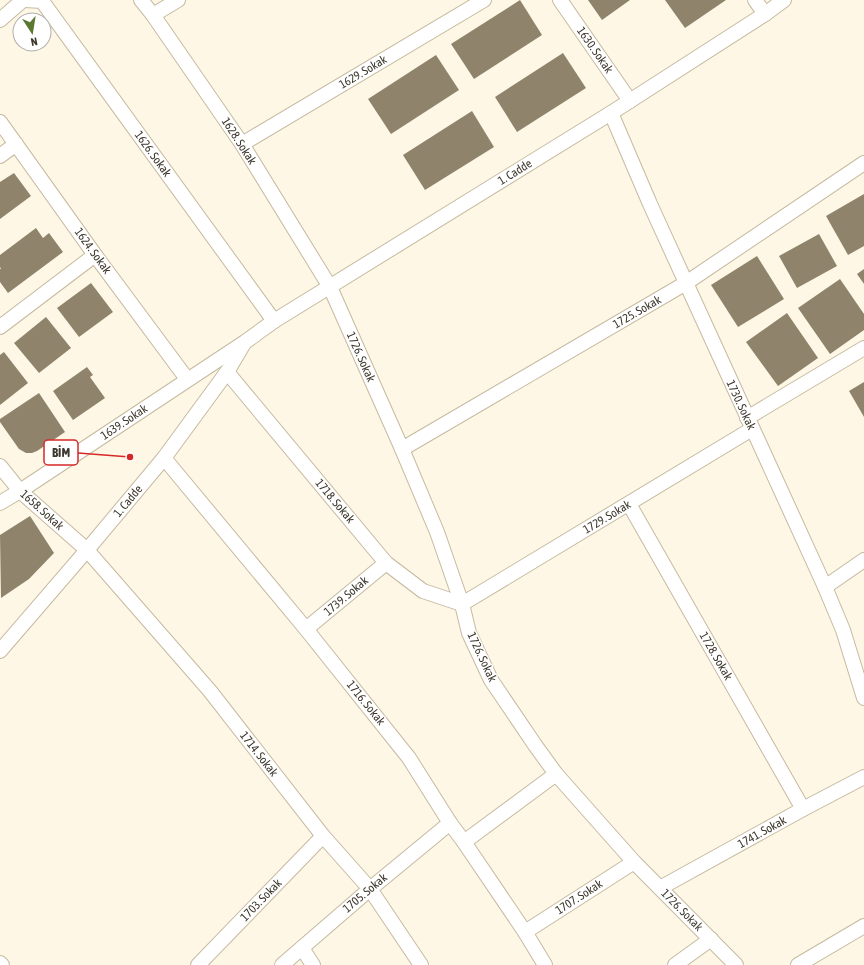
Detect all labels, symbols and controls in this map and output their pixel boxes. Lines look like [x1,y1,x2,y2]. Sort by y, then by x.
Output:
north arrow [12,12,52,52]
street label: 1630. Sokak [574,24,616,76]
text: N [30,35,39,48]
street label: 1629. Sokak [337,52,390,92]
street label: 1628. Sokak [219,115,260,168]
street label: 1626. Sokak [132,128,175,180]
street label: 1. Cadde [496,156,534,188]
street label: 1624. Sokak [72,225,115,277]
street label: 1725. Sokak [610,292,664,331]
street label: 1726. Sokak [344,330,378,385]
street label: 1730. Sokak [723,378,759,433]
street label: 1639. Sokak [98,401,151,443]
callout: BİM [44,440,78,465]
text: BİM [52,445,70,460]
street label: 1718. Sokak [313,476,358,526]
street label: 1. Cadde [111,482,145,520]
street label: 1658. Sokak [18,487,67,533]
street label: 1729. Sokak [581,497,634,537]
street label: 1739. Sokak [321,573,371,618]
street label: 1728. Sokak [697,629,736,683]
street label: 1726. Sokak [464,630,500,685]
street label: 1716. Sokak [344,678,389,729]
street label: 1714. Sokak [237,729,281,780]
street label: 1741. Sokak [735,813,789,851]
street label: 1705. Sokak [340,870,390,915]
street label: 1703. Sokak [237,876,285,924]
street label: 1707. Sokak [553,876,606,917]
street label: 1726. Sokak [658,886,706,934]

